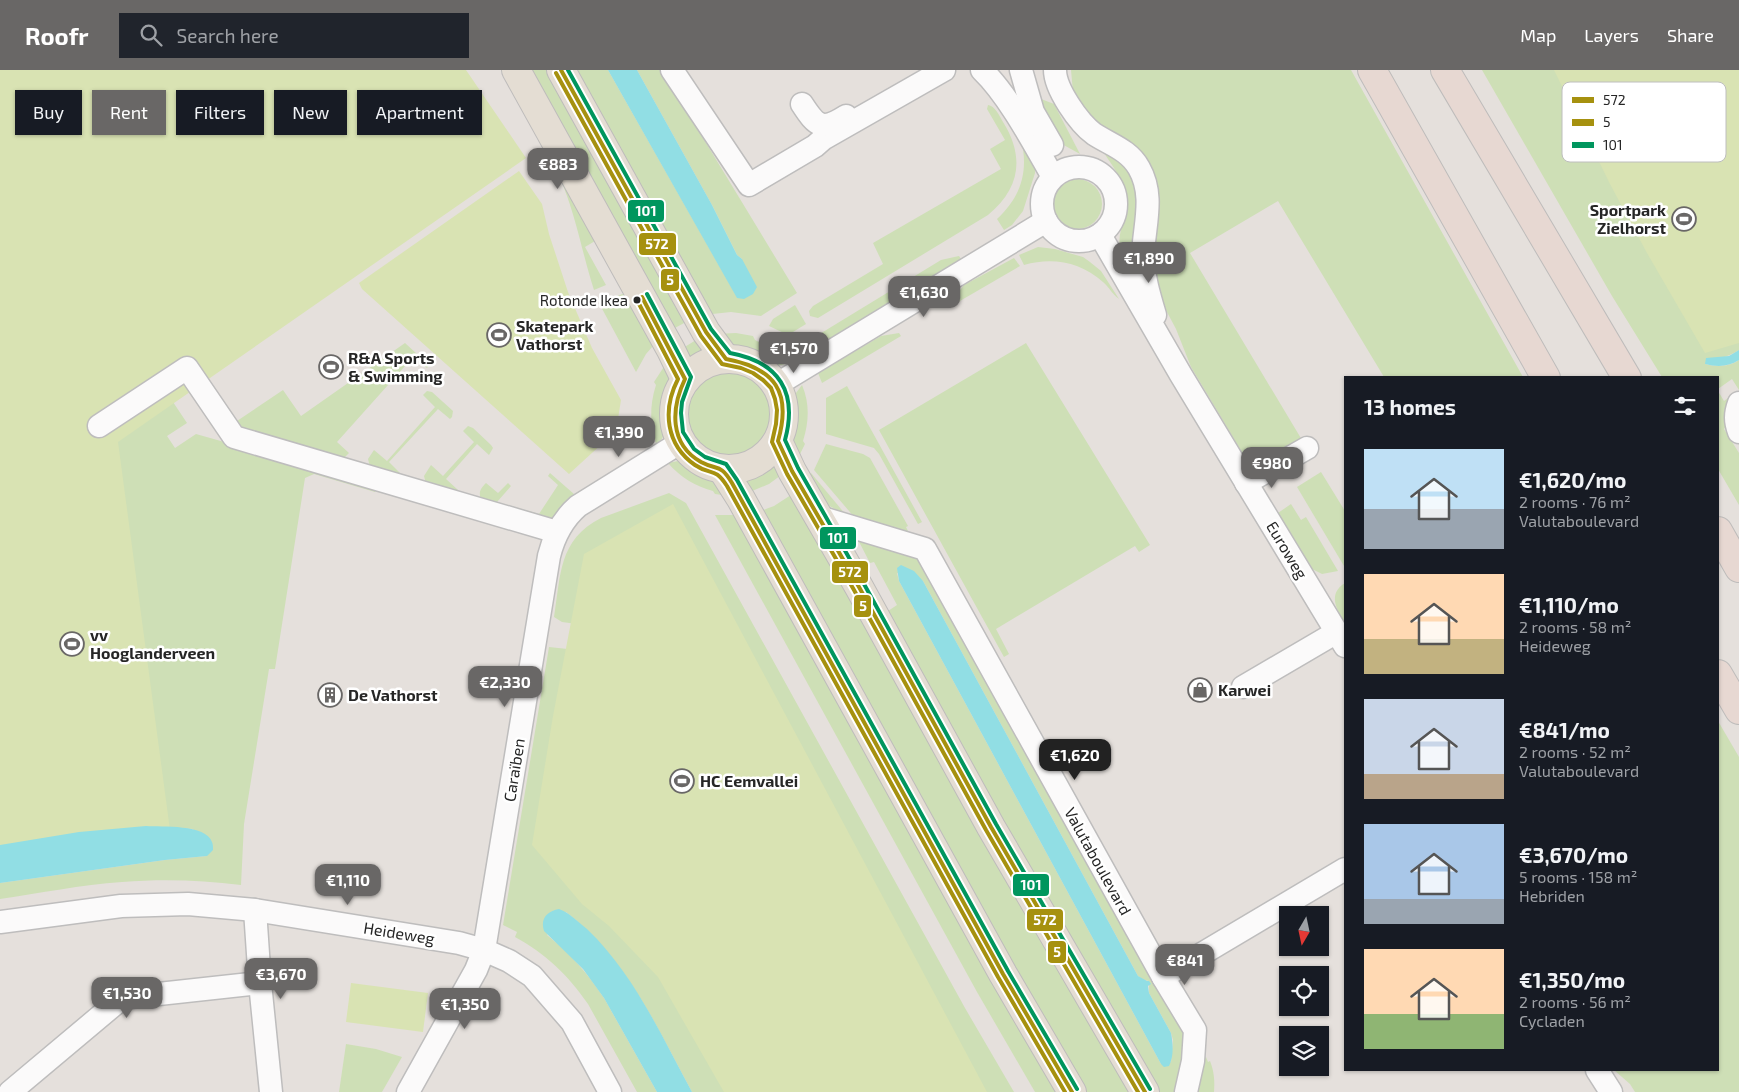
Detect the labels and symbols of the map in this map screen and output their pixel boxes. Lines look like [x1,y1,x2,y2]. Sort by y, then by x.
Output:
legend [1562,82,1726,162]
text: 572 [1603,91,1626,108]
text: 5 [1603,113,1611,130]
text: 101 [1603,136,1623,153]
pin: €883 [528,148,588,190]
line badge: 101 [627,199,665,223]
place label: Sportpark Zielhorst [1590,200,1666,237]
text: 101 [636,202,656,219]
sports icon: Sportpark Zielhorst [1671,206,1697,232]
line badge: 572 [638,232,677,256]
text: 572 [645,235,669,252]
pin: €1,890 [1108,242,1190,284]
line badge: 5 [660,268,680,292]
text: 5 [666,271,674,288]
pin: €1,630 [883,276,965,318]
place label: Rotonde Ikea [540,291,628,309]
marker: Rotonde Ikea [632,295,642,305]
place label: Skatepark Vathorst [516,316,594,353]
sports icon: Skatepark Vathorst [486,322,512,348]
pin: €1,570 [753,332,835,374]
place label: R&A Sports & Swimming [348,348,443,385]
sports icon: R&A Sports & Swimming [318,354,344,380]
pin: €1,390 [578,416,660,458]
pin: €980 [1242,446,1302,489]
street label: Euroweg [1263,517,1312,582]
line badge: 101 [819,526,857,550]
text: 101 [828,529,848,546]
line badge: 572 [831,560,869,584]
text: 572 [838,563,862,580]
line badge: 5 [853,594,872,618]
text: 5 [859,597,867,614]
place label: vv Hooglanderveen [90,625,215,662]
sports icon: vv Hooglanderveen [59,631,85,657]
pin: €2,330 [464,666,546,708]
shop icon: Karwei [1187,677,1213,703]
place label: Karwei [1218,680,1271,699]
building icon: De Vathorst [317,682,343,708]
place label: De Vathorst [348,685,438,704]
street label: Caraïben [499,737,528,803]
pin: €1,620 [1034,738,1116,781]
sports icon: HC Eemvallei [669,768,695,794]
place label: HC Eemvallei [700,771,798,790]
street label: Valutaboulevard [1061,804,1136,918]
pin: €1,110 [307,864,389,906]
line badge: 101 [1012,873,1050,897]
text: 101 [1021,876,1041,893]
north arrow [1279,906,1329,956]
line badge: 572 [1026,908,1064,932]
text: 572 [1033,911,1057,928]
street label: Heideweg [362,918,436,948]
line badge: 5 [1047,940,1067,964]
text: 5 [1053,943,1061,960]
pin: €841 [1155,944,1215,986]
pin: €3,670 [240,958,322,1000]
pin: €1,530 [86,976,168,1019]
pin: €1,350 [424,988,506,1030]

